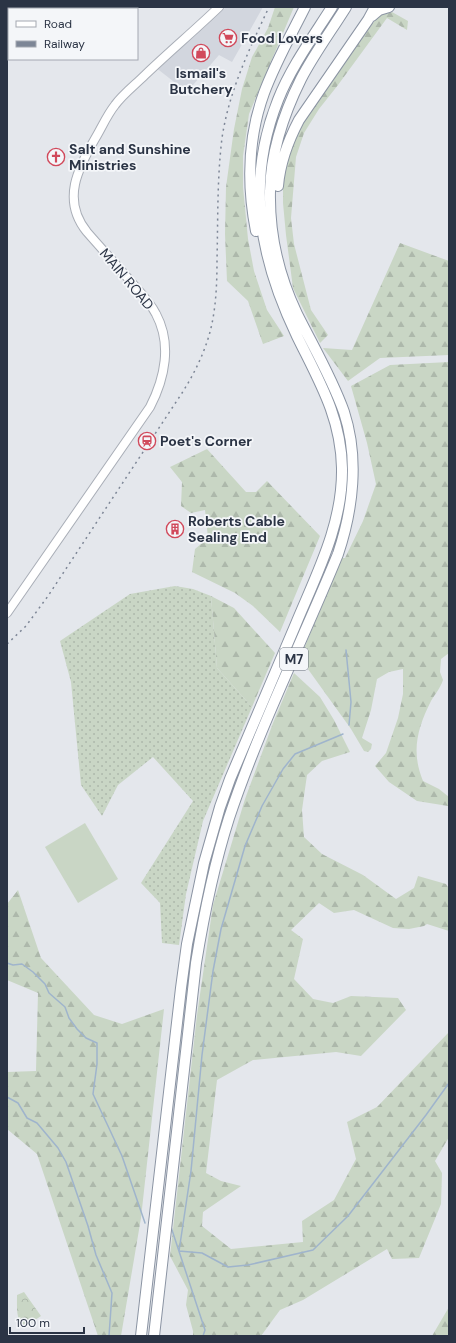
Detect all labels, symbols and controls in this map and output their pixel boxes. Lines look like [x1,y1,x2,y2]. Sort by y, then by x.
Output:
legend [8,8,138,60]
text: Road [44,16,72,32]
supermarket icon: Food Lovers [218,28,238,48]
place label: Food Lovers [241,29,323,47]
text: Railway [44,36,85,52]
shop icon: Ismail's Butchery [191,43,211,63]
place label: Ismail's Butchery [169,64,233,98]
place label: Salt and Sunshine Ministries [69,140,191,174]
church icon: Salt and Sunshine Ministries [46,147,66,167]
street label: MAIN ROAD [96,244,158,314]
station icon: Poet's Corner [137,431,157,451]
place label: Poet's Corner [160,432,252,450]
place label: Roberts Cable Sealing End [188,512,285,546]
building icon: Roberts Cable Sealing End [165,519,185,539]
road number: M7 [280,648,308,670]
scale bar [10,1309,84,1335]
text: 100 m [16,1315,50,1331]

